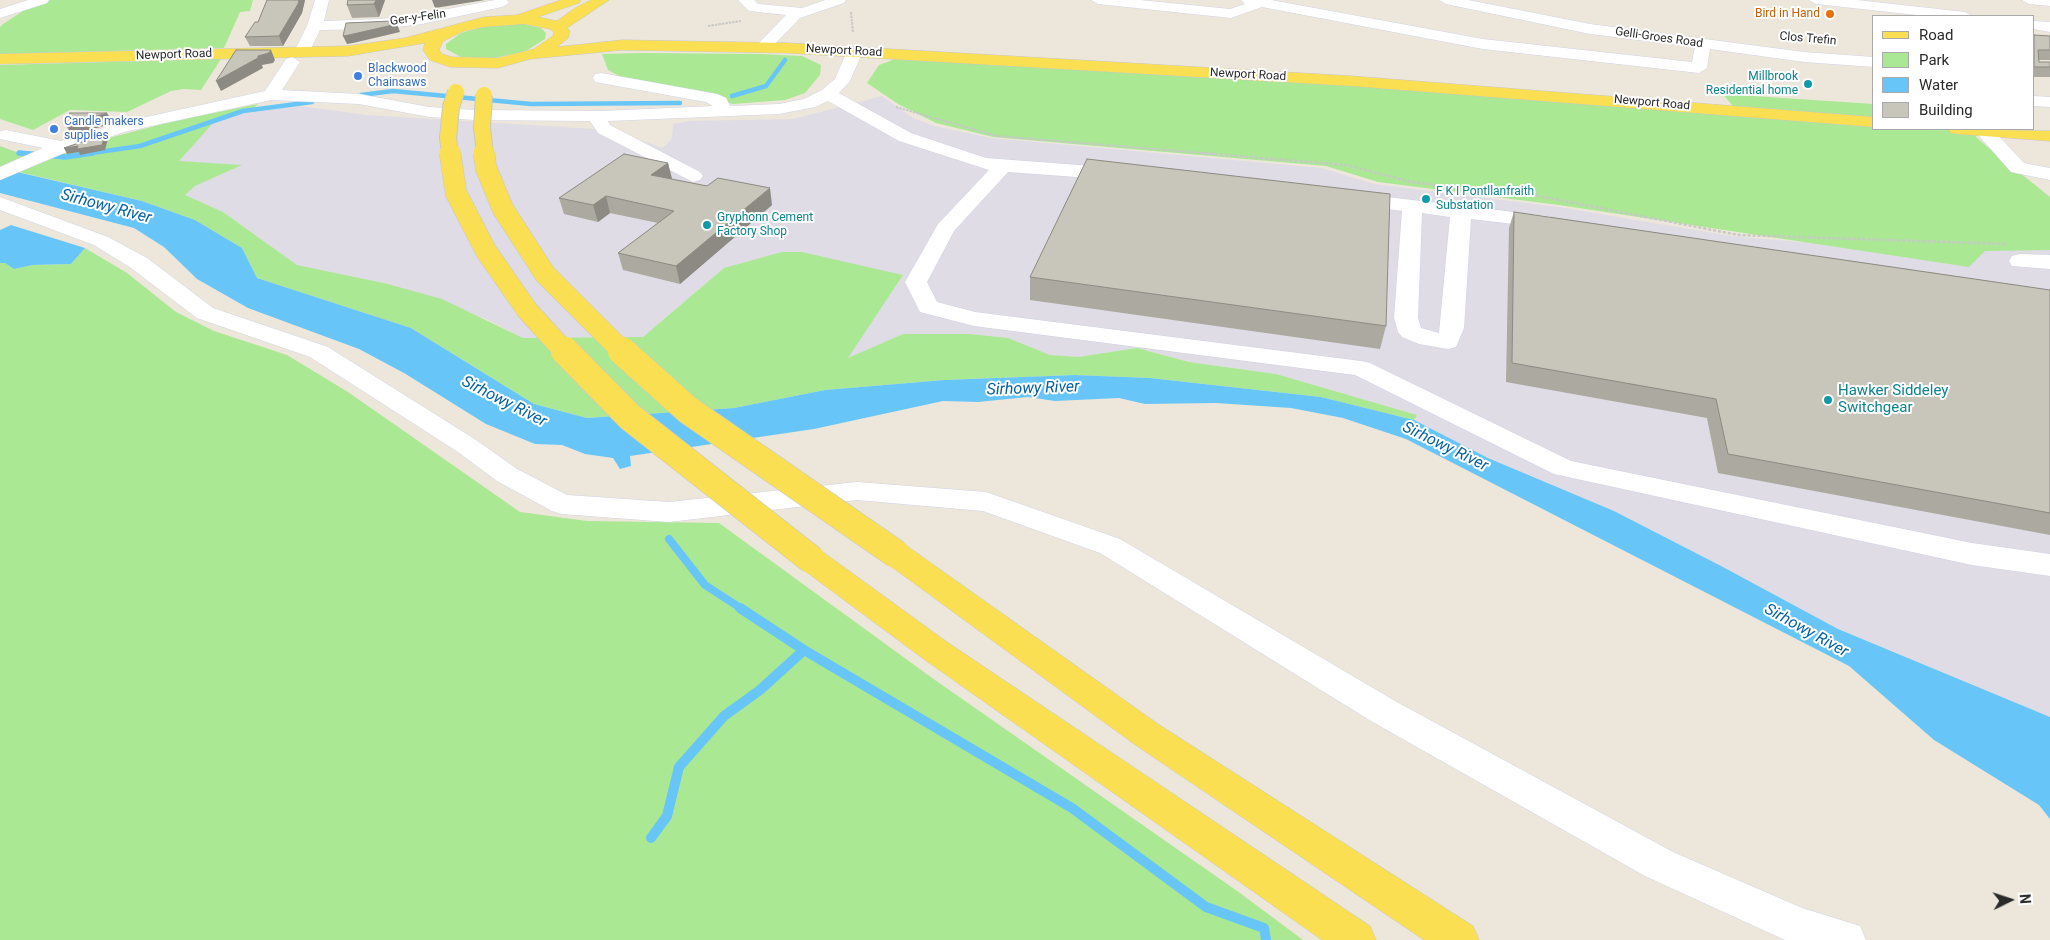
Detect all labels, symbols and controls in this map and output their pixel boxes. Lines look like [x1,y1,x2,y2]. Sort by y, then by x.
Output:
street label: Ger-y-Felin [389,7,447,29]
place label: Bird in Hand [1755,7,1820,21]
marker: Bird in Hand [1824,8,1836,20]
legend [1872,15,2035,130]
street label: Gelli-Groes Road [1614,25,1704,51]
text: Road [1919,26,1953,44]
street label: Clos Trefin [1779,29,1837,49]
street label: Newport Road [806,42,882,60]
street label: Newport Road [136,46,212,64]
text: Park [1919,51,1949,69]
place label: Blackwood Chainsaws [368,62,427,90]
street label: Newport Road [1210,66,1286,84]
marker: Blackwood Chainsaws [352,70,364,82]
place label: Millbrook Residential home [1706,70,1798,98]
text: Water [1919,76,1958,94]
marker: Millbrook Residential home [1802,78,1814,90]
street label: Newport Road [1613,93,1691,113]
text: Building [1919,101,1973,119]
place label: Candle makers supplies [64,115,144,143]
marker: Candle makers supplies [48,123,60,135]
place label: F K I Pontllanfraith Substation [1436,185,1534,213]
water label: Sirhowy River [59,186,153,228]
marker: F K I Pontllanfraith Substation [1420,193,1432,205]
place label: Gryphonn Cement Factory Shop [717,211,813,239]
marker: Gryphonn Cement Factory Shop [701,219,713,231]
water label: Sirhowy River [458,372,550,432]
water label: Sirhowy River [986,378,1080,400]
place label: Hawker Siddeley Switchgear [1838,382,1948,417]
marker: Hawker Siddeley Switchgear [1822,394,1834,406]
water label: Sirhowy River [1399,418,1491,476]
water label: Sirhowy River [1761,600,1851,662]
north arrow [1985,875,2035,925]
text: N [2017,893,2033,904]

